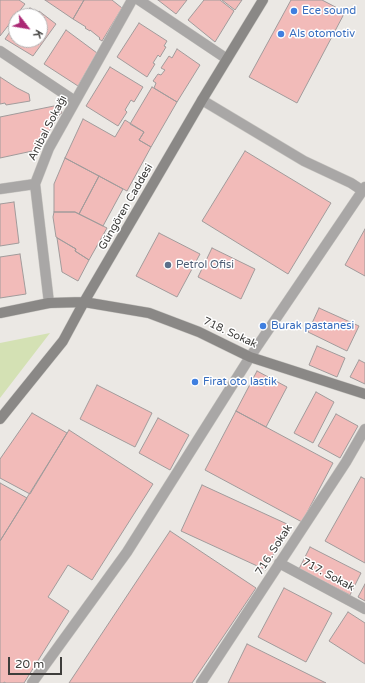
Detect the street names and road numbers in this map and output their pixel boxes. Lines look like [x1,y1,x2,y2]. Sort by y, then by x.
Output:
street label: Anibal Sokağı [26,93,70,163]
street label: Güngören Caddesi [96,162,156,252]
street label: 718. Sokak [201,315,259,351]
street label: 716. Sokak [253,522,295,578]
street label: 717. Sokak [300,556,356,594]

